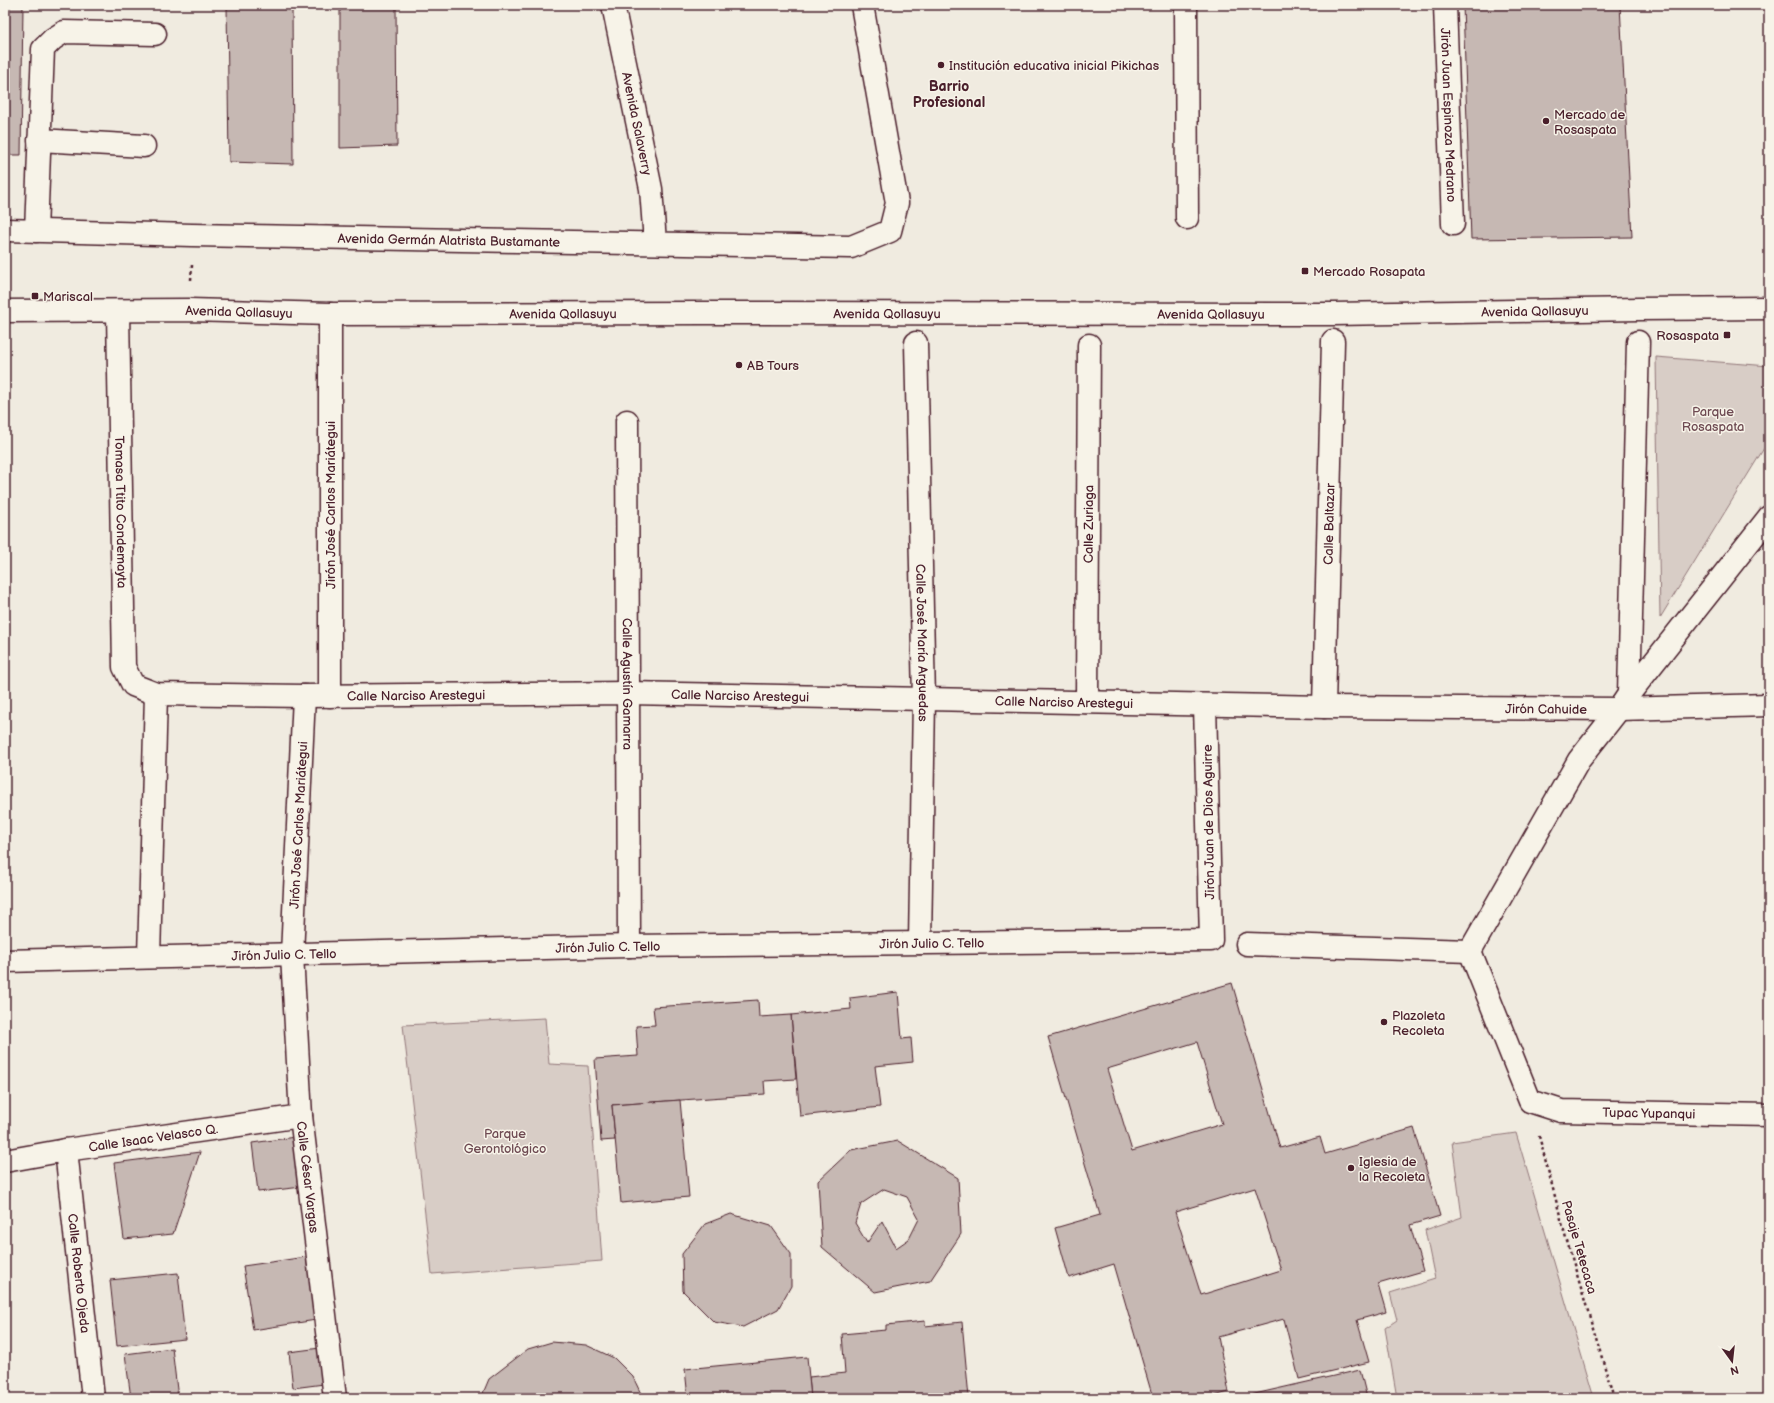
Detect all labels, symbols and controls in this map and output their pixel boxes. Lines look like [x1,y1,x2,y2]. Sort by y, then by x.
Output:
street label: Jirón Juan Espinoza Medrano [1437,28,1459,202]
place label: Institución educativa inicial Pikichas [949,58,1160,74]
marker: Institución educativa inicial Pikichas [936,60,946,70]
street label: Avenida Salaverry [618,71,655,177]
district label: Barrio Profesional [913,78,985,111]
place label: Mercado de Rosaspata [1554,107,1625,138]
marker: Mercado de Rosaspata [1541,116,1551,126]
street label: Avenida Germán Alatrista Bustamante [338,231,561,251]
place label: Mercado Rosapata [1313,264,1425,280]
marker: Mercado Rosapata [1300,266,1310,276]
place label: Mariscal [43,289,93,305]
marker: Mariscal [30,291,40,301]
street label: Avenida Qollasuyu [185,303,293,322]
street label: Avenida Qollasuyu [1481,303,1589,321]
street label: Avenida Qollasuyu [509,306,617,323]
street label: Avenida Qollasuyu [833,306,941,322]
street label: Avenida Qollasuyu [1157,307,1265,323]
place label: Rosaspata [1656,328,1719,344]
marker: Rosaspata [1722,330,1732,340]
place label: AB Tours [747,358,800,374]
marker: AB Tours [734,360,744,370]
park label: Parque Rosaspata [1682,404,1744,435]
street label: Jirón José Carlos Mariátegui [323,421,339,589]
street label: Tomasa Ttito Condemayta [111,436,130,588]
street label: Calle Baltazar [1320,483,1339,565]
street label: Calle Zuriaga [1081,485,1097,563]
street label: Calle José María Arguedas [912,564,931,723]
street label: Calle Agustín Gamarra [619,618,635,750]
street label: Calle Narciso Arestegui [347,687,485,705]
street label: Calle Narciso Arestegui [671,687,809,706]
street label: Calle Narciso Arestegui [995,693,1133,712]
street label: Jirón Cahuide [1505,701,1587,718]
street label: Jirón José Carlos Mariátegui [287,741,311,909]
street label: Jirón Juan de Dios Aguirre [1200,744,1218,900]
street label: Jirón Julio C. Tello [879,935,984,952]
street label: Jirón Julio C. Tello [555,939,660,957]
street label: Jirón Julio C. Tello [231,946,337,965]
place label: Plazoleta Recoleta [1392,1008,1445,1039]
marker: Plazoleta Recoleta [1379,1017,1389,1027]
street label: Tupac Yupanqui [1602,1105,1695,1123]
street label: Calle César Vargas [293,1120,322,1234]
street label: Calle Isaac Velasco Q. [87,1121,220,1156]
park label: Parque Gerontológico [464,1126,546,1157]
place label: Iglesia de la Recoleta [1359,1154,1425,1185]
marker: Iglesia de la Recoleta [1346,1163,1356,1173]
street label: Pasaje Tetecaca [1558,1199,1600,1296]
street label: Calle Roberto Ojeda [64,1213,93,1334]
north arrow [1712,1341,1752,1381]
text: N [1729,1363,1740,1378]

